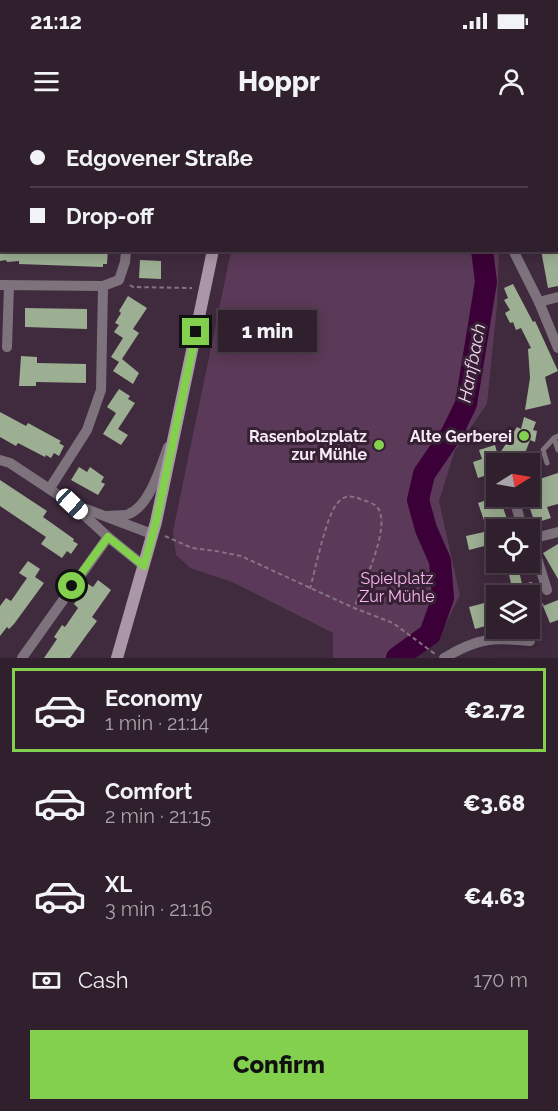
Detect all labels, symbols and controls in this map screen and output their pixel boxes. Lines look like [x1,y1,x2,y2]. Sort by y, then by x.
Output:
text: 21:12 [30,8,82,34]
icon: menu [30,65,63,98]
icon: person [495,65,528,98]
text: Hoppr [238,66,320,97]
text: Edgovener Straße [66,145,253,171]
text: Drop-off [66,203,154,229]
callout: 1 min [217,311,316,353]
route end [182,318,209,345]
text: 1 min [242,319,293,343]
water label: Hanfbach [454,322,489,404]
place label: Rasenbolzplatz zur Mühle [249,427,367,464]
place label: Alte Gerberei [410,427,512,446]
marker: Alte Gerberei [517,429,531,443]
marker: Rasenbolzplatz zur Mühle [372,438,386,452]
north arrow [486,453,540,507]
map controls [486,453,540,639]
car [53,485,91,523]
button: locate [486,519,540,573]
park label: Spielplatz Zur Mühle [359,569,435,606]
route start [58,572,85,599]
button: layers [486,585,540,639]
icon: car [33,683,87,737]
text: Economy [105,685,203,711]
text: €2.72 [464,697,525,723]
text: 1 min · 21:14 [105,711,209,735]
icon: car [33,776,87,830]
text: Comfort [105,778,192,804]
text: €3.68 [463,790,525,816]
text: 2 min · 21:15 [105,804,211,828]
icon: car [33,869,87,923]
text: XL [105,871,132,897]
text: €4.63 [464,883,525,909]
text: 3 min · 21:16 [105,897,213,921]
icon: cash [30,964,63,997]
text: Cash [78,967,129,993]
text: 170 m [473,968,528,992]
button: Confirm [30,1030,528,1099]

